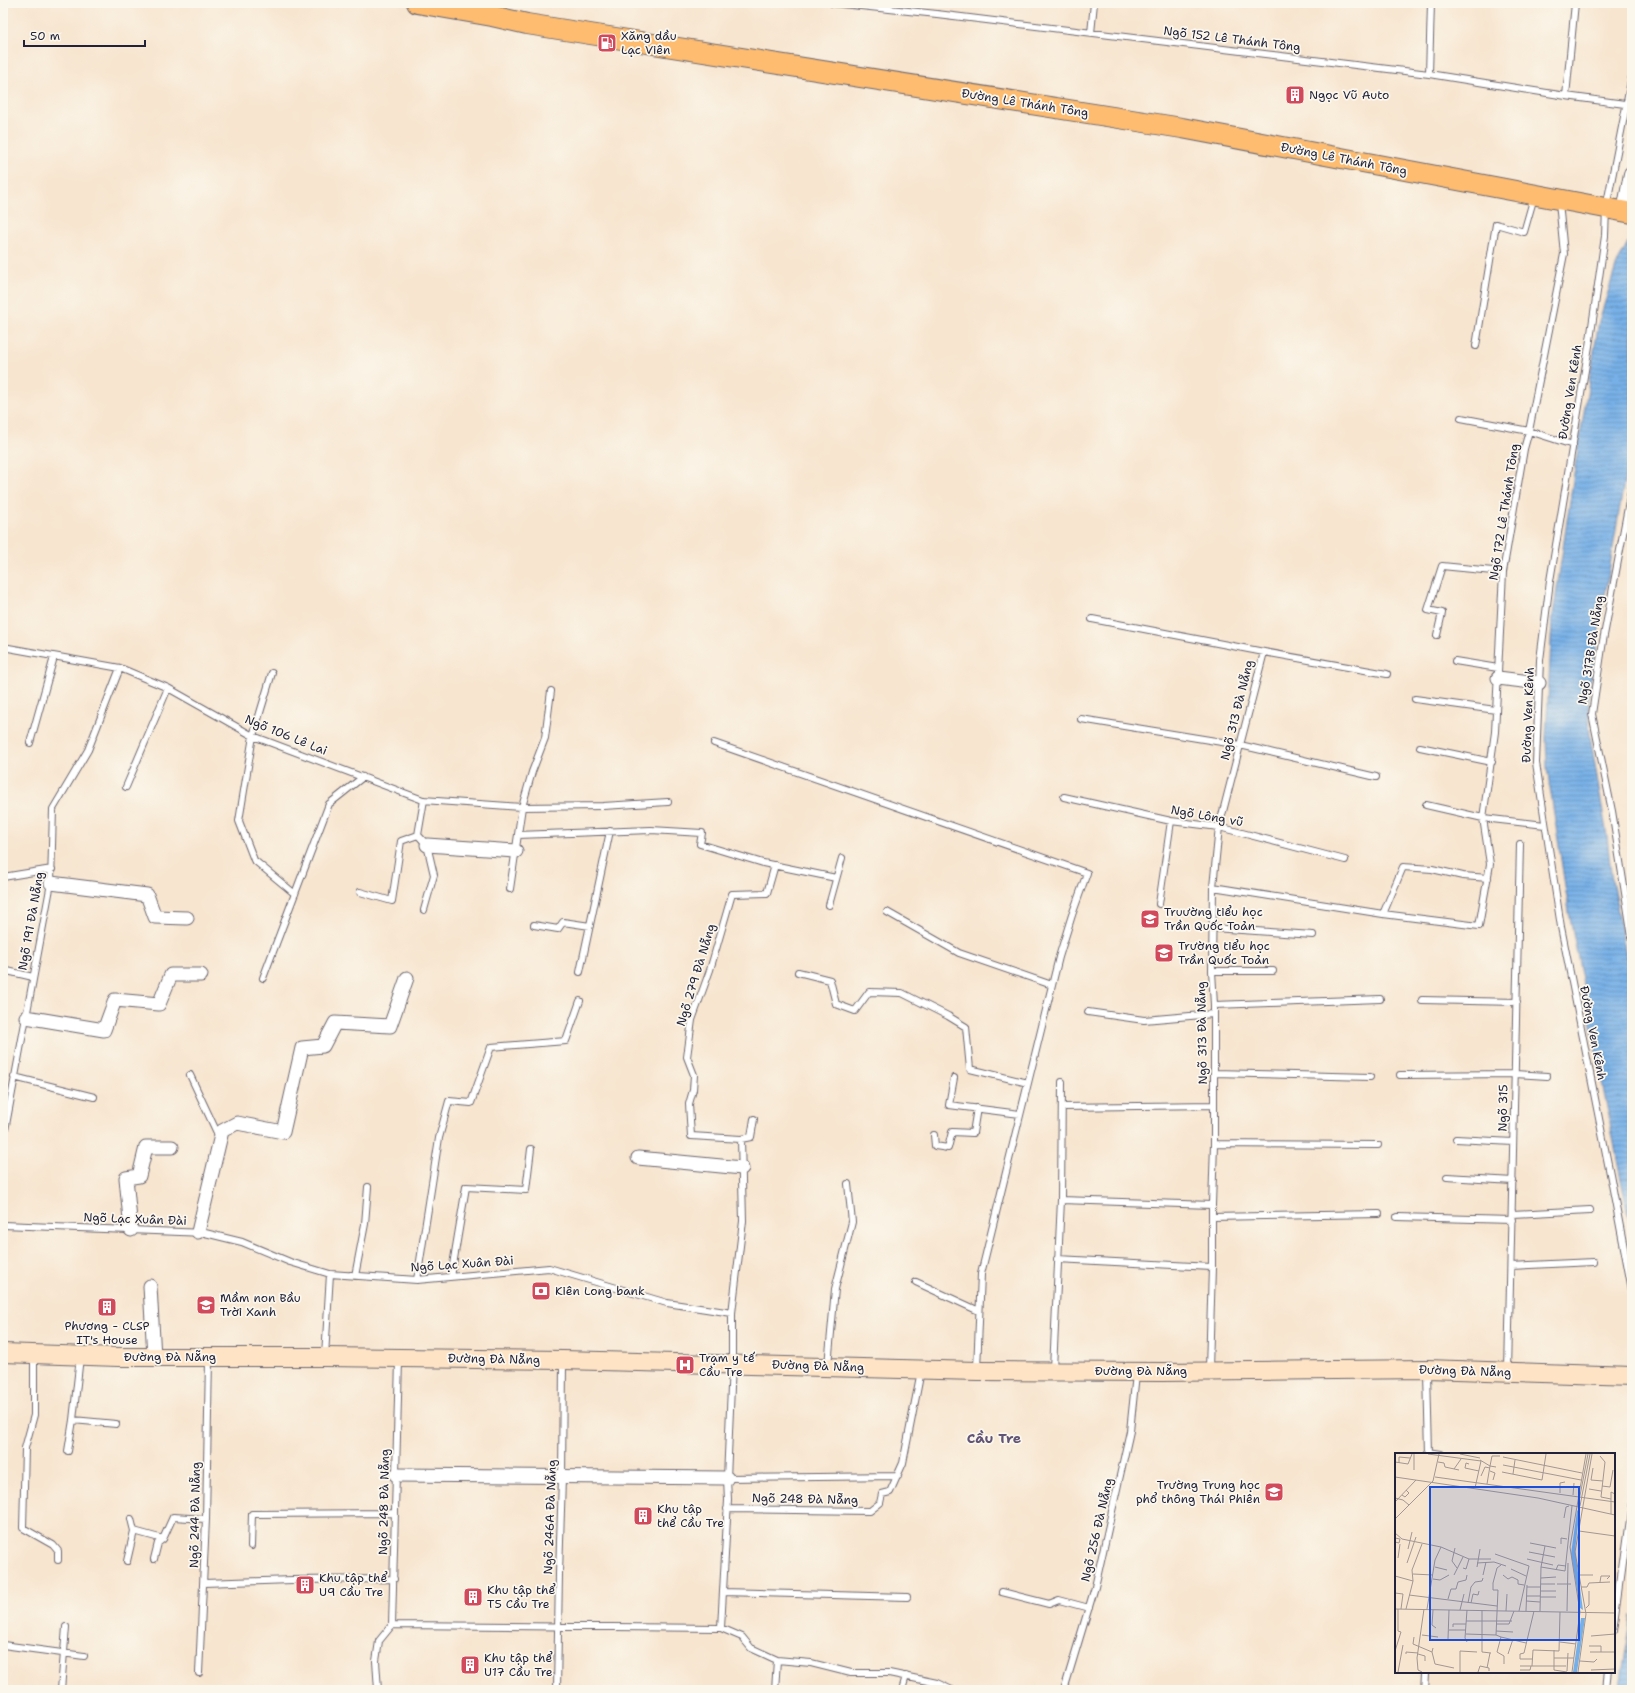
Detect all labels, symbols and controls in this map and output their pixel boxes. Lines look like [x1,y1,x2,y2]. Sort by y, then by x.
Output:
scale bar [24,22,145,48]
street label: Ngõ 152 Lê Thánh Tông [1162,23,1302,55]
text: 50 m [30,28,60,44]
place label: Xăng dầu Lạc Viên [621,28,677,58]
fuel station icon: Xăng dầu Lạc Viên [596,32,618,54]
building icon: Ngọc Vũ Auto [1284,84,1306,106]
street label: Đường Lê Thánh Tông [960,85,1090,121]
place label: Ngọc Vũ Auto [1309,87,1389,103]
street label: Đường Lê Thánh Tông [1280,139,1408,179]
street label: Đường Ven Kênh [1555,343,1585,441]
street label: Ngõ 172 Lê Thánh Tông [1485,442,1523,582]
street label: Ngõ 317B Đà Nẵng [1574,594,1608,706]
street label: Ngõ 313 Đà Nẵng [1217,658,1257,762]
street label: Đường Ven Kênh [1518,667,1538,763]
street label: Ngõ 106 Lê Lai [242,711,330,759]
street label: Ngõ Lông vũ [1170,802,1245,830]
street label: Ngõ 191 Đà Nẵng [14,870,48,972]
place label: Truường tiểu học Trần Quốc Toản [1164,904,1263,934]
school or university icon: Truường tiểu học Trần Quốc Toản [1139,908,1161,930]
street label: Ngõ 279 Đà Nẵng [673,922,719,1028]
place label: Trường tiểu học Trần Quốc Toản [1178,938,1270,968]
school or university icon: Trường tiểu học Trần Quốc Toản [1153,942,1175,964]
street label: Ngõ 313 Đà Nẵng [1193,981,1211,1085]
street label: Đường Ven Kênh [1576,984,1610,1082]
street label: Ngõ 315 [1495,1084,1511,1132]
street label: Ngõ Lạc Xuân Đài [83,1209,187,1229]
street label: Ngõ Lạc Xuân Đài [410,1252,514,1276]
bank icon: Kiên Long bank [530,1280,552,1302]
place label: Kiên Long bank [555,1283,645,1299]
place label: Mầm non Bầu Trời Xanh [220,1290,301,1320]
school or university icon: Mầm non Bầu Trời Xanh [195,1294,217,1316]
building icon: Phương - CLSP IT's House [96,1296,118,1318]
place label: Phương - CLSP IT's House [65,1318,149,1348]
street label: Đường Đà Nẵng [124,1349,216,1365]
street label: Đường Đà Nẵng [448,1350,540,1368]
place label: Trạm y tế Cầu Tre [699,1350,755,1380]
hospital icon: Trạm y tế Cầu Tre [674,1354,696,1376]
street label: Đường Đà Nẵng [772,1356,864,1376]
street label: Đường Đà Nẵng [1419,1361,1511,1381]
street label: Đường Đà Nẵng [1095,1363,1187,1379]
district label: Cầu Tre [967,1429,1021,1447]
street label: Ngõ 248 Đà Nẵng [375,1449,393,1555]
inset map [1395,1453,1615,1673]
street label: Ngõ 246A Đà Nẵng [540,1459,560,1575]
street label: Ngõ 244 Đà Nẵng [186,1462,204,1568]
street label: Ngõ 256 Đà Nẵng [1077,1476,1117,1584]
place label: Trường Trung học phổ thông Thái Phiên [1136,1477,1260,1507]
school or university icon: Trường Trung học phổ thông Thái Phiên [1263,1481,1285,1503]
street label: Ngõ 248 Đà Nẵng [752,1490,858,1508]
place label: Khu tập thể Cầu Tre [657,1501,724,1531]
building icon: Khu tập thể Cầu Tre [632,1505,654,1527]
place label: Khu tập thể U9 Cầu Tre [319,1570,387,1600]
building icon: Khu tập thể U9 Cầu Tre [294,1574,316,1596]
place label: Khu tập thể T5 Cầu Tre [487,1582,555,1612]
building icon: Khu tập thể T5 Cầu Tre [462,1586,484,1608]
place label: Khu tập thể U17 Cầu Tre [484,1650,553,1680]
building icon: Khu tập thể U17 Cầu Tre [459,1654,481,1676]

